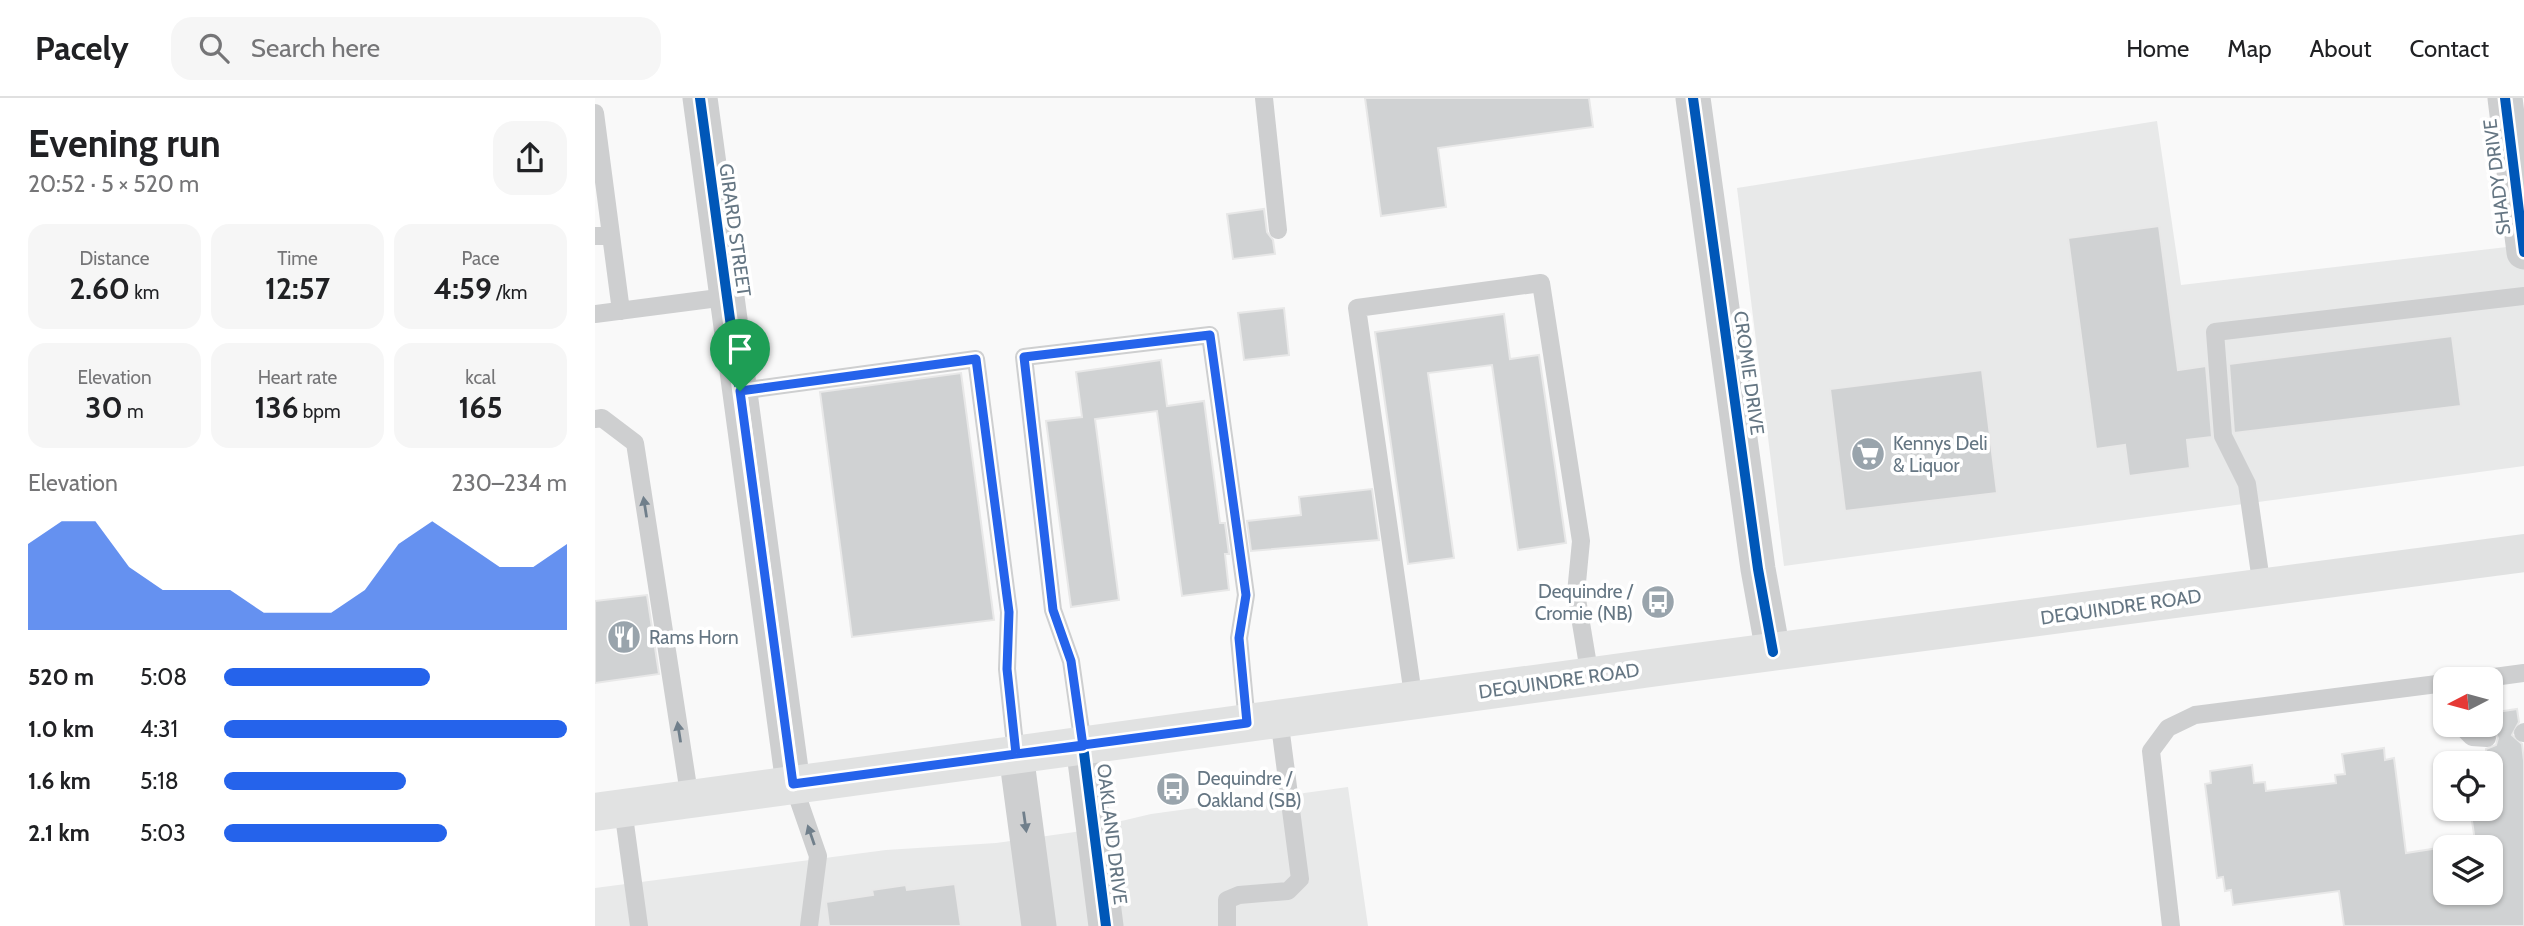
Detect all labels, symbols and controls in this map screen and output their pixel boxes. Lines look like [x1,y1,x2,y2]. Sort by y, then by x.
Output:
search box [171,17,661,80]
text: Pacely [35,28,129,68]
icon: search [195,29,233,67]
text: Search here [251,32,380,64]
text: Home [2126,34,2189,63]
text: Map [2227,34,2272,63]
text: About [2310,34,2372,63]
text: Contact [2410,34,2489,63]
street label: SHADY DRIVE [2478,118,2516,236]
text: Evening run [28,120,221,167]
button: share [493,121,567,195]
street label: GIRARD STREET [714,162,756,298]
text: 20:52 · 5 × 520 m [28,170,199,198]
text: Distance [80,247,149,270]
text: Time [277,247,318,270]
text: Pace [462,247,499,270]
text: 2.60 [69,270,130,307]
text: 12:57 [265,270,330,307]
text: 4:59 [434,270,492,307]
text: km [130,281,160,304]
text: /km [492,281,527,304]
street label: CROMIE DRIVE [1729,310,1769,436]
pin [710,319,770,391]
icon: arrive [721,330,759,368]
text: Elevation [77,366,152,389]
text: Heart rate [258,366,337,389]
text: kcal [465,366,496,389]
text: 30 [85,389,123,426]
text: 136 [254,389,299,426]
text: 165 [458,389,503,426]
text: m [123,400,144,423]
text: bpm [299,400,341,423]
place label: Kennys Deli & Liquor [1893,432,1987,477]
supermarket icon: Kennys Deli & Liquor [1849,435,1887,473]
text: Elevation [28,469,118,497]
text: 230–234 m [451,469,567,497]
one-way arrow [639,496,650,518]
place label: Dequindre / Cromie (NB) [1535,580,1634,625]
bus stop icon: Dequindre / Cromie (NB) [1639,583,1677,621]
street label: DEQUINDRE ROAD [2039,584,2203,630]
restaurant icon: Rams Horn [605,618,643,656]
place label: Rams Horn [649,626,739,649]
street label: DEQUINDRE ROAD [1477,658,1641,704]
text: 520 m [28,663,94,691]
text: 5:08 [140,663,187,691]
north arrow [2433,667,2503,737]
map controls [2433,667,2503,905]
text: 1.0 km [28,715,94,743]
text: 4:31 [140,715,178,743]
one-way arrow [673,721,684,743]
button: locate [2433,751,2503,821]
street label: OAKLAND DRIVE [1092,762,1132,906]
text: 1.6 km [28,767,91,795]
text: 5:18 [140,767,179,795]
place label: Dequindre / Oakland (SB) [1197,767,1302,812]
bus stop icon: Dequindre / Oakland (SB) [1154,770,1192,808]
one-way arrow [1020,811,1031,833]
text: 2.1 km [28,819,90,847]
text: 5:03 [140,819,186,847]
one-way arrow [805,825,816,846]
button: layers [2433,835,2503,905]

